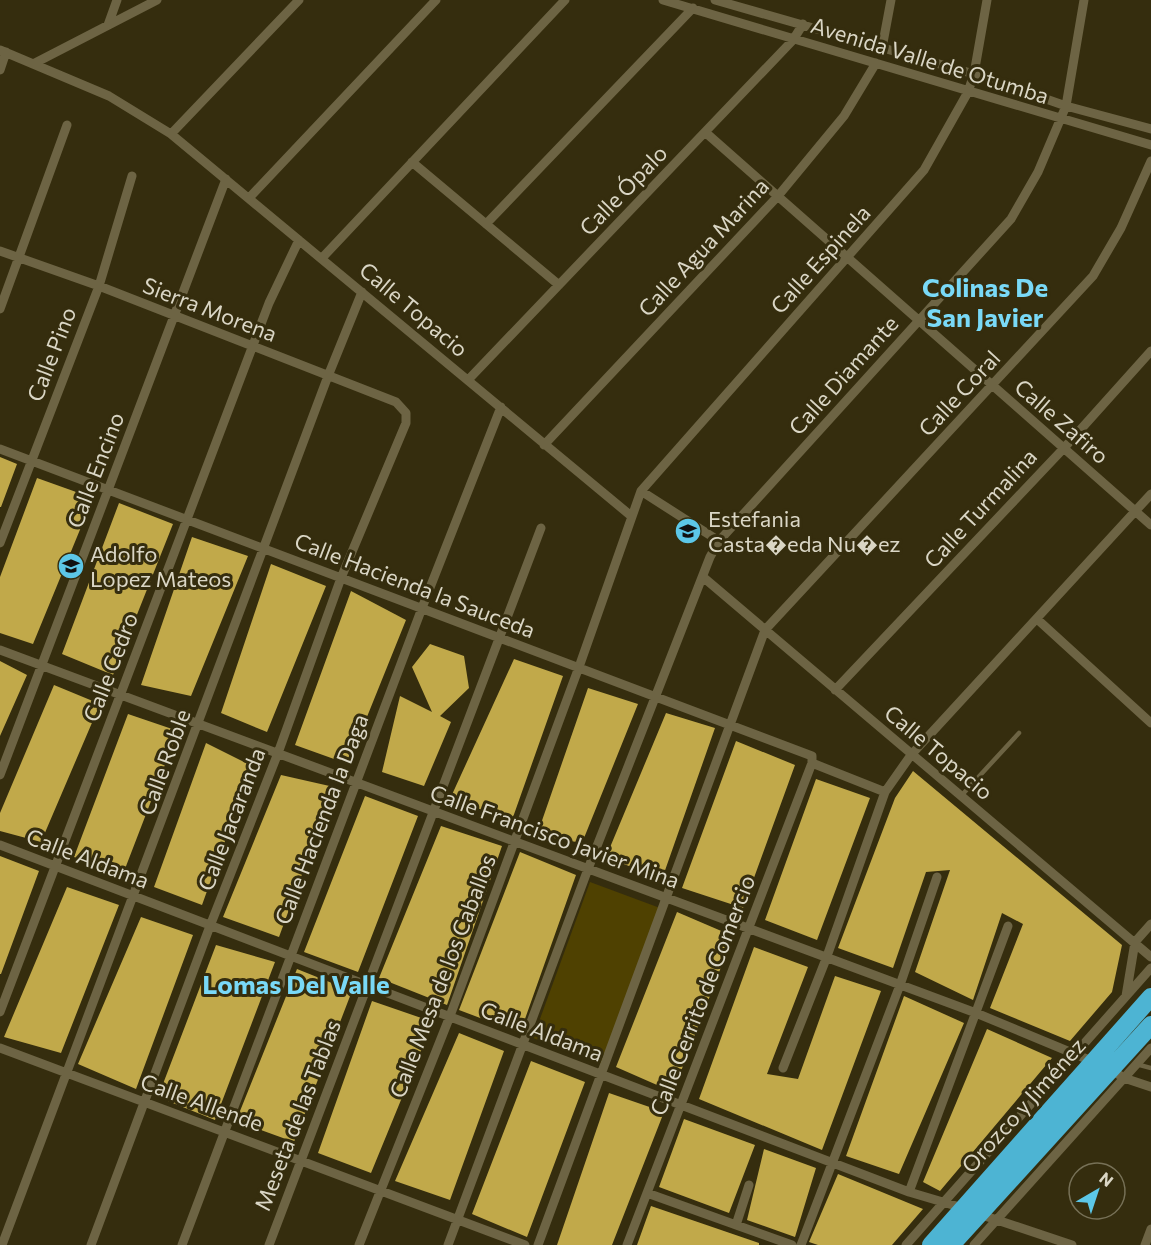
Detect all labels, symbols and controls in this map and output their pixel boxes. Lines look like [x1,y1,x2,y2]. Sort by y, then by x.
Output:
street label: Avenida Valle de Otumba [808,11,1052,109]
street label: Calle Ópalo [573,139,673,241]
street label: Calle Agua Marina [632,172,774,322]
street label: Calle Espinela [764,199,876,319]
street label: Calle Topacio [354,256,474,362]
street label: Sierra Morena [139,271,281,347]
district label: Colinas De San Javier [922,271,1048,332]
street label: Calle Pino [21,303,81,405]
street label: Calle Diamante [783,310,903,440]
street label: Calle Coral [912,344,1006,442]
street label: Calle Zafiro [1009,373,1115,469]
street label: Calle Encino [61,408,129,532]
street label: Calle Turmalina [918,443,1042,573]
place label: Estefania Casta�eda Nu�ez [708,505,901,557]
school or university icon: Estefania Casta�eda Nu�ez [673,516,703,546]
street label: Calle Hacienda la Sauceda [291,527,539,643]
place label: Adolfo Lopez Mateos [90,540,231,592]
school or university icon: Adolfo Lopez Mateos [56,551,86,581]
street label: Calle Cedro [77,609,143,725]
street label: Calle Topacio [879,699,999,805]
street label: Calle Roble [132,705,196,819]
street label: Calle Hacienda la Daga [268,710,374,928]
street label: Calle Jacaranda [191,744,271,894]
street label: Calle Francisco Javier Mina [427,778,683,894]
street label: Calle Aldama [23,822,153,894]
street label: Calle Mesa de los Caballos [383,851,501,1101]
street label: Calle Cerrito de Comercio [644,871,760,1119]
district label: Lomas Del Valle [202,968,390,999]
street label: Calle Aldama [477,995,607,1067]
street label: Meseta de las Tablas [248,1016,346,1214]
street label: Orozco y Jiménez [955,1032,1091,1178]
street label: Calle Allende [137,1067,267,1137]
north arrow [1067,1161,1127,1221]
text: N [1096,1168,1117,1190]

